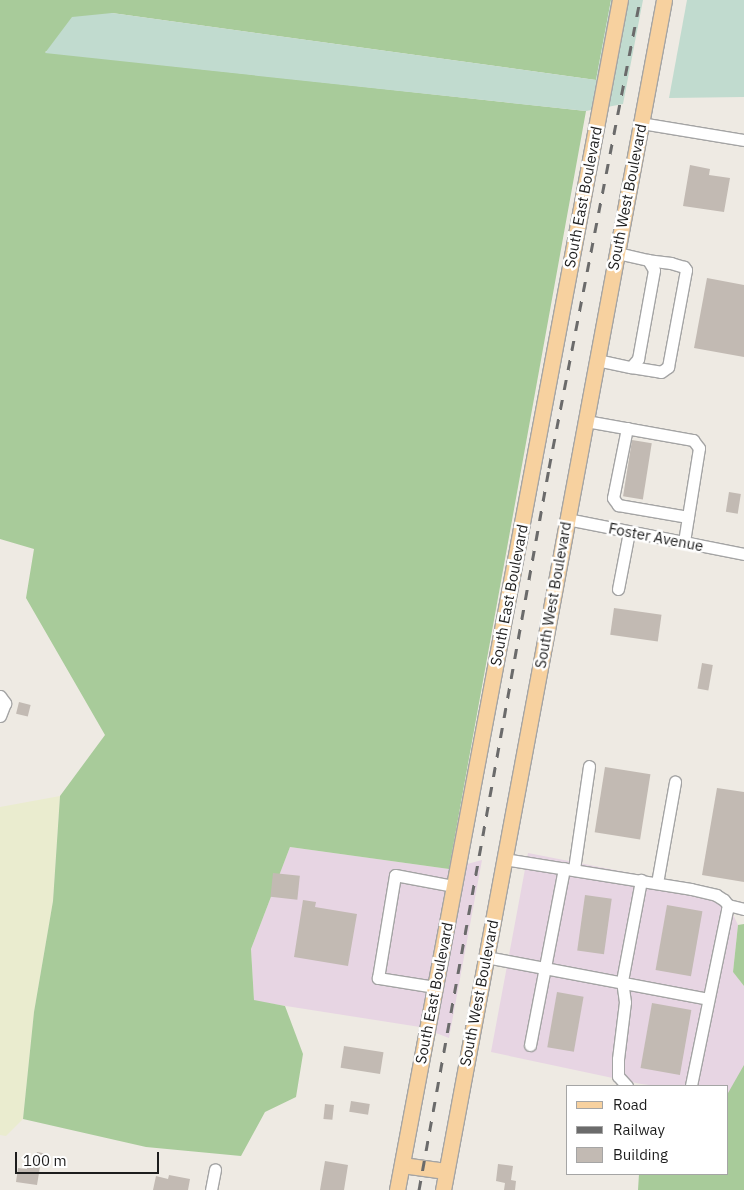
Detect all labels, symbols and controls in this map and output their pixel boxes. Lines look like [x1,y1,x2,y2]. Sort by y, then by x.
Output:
street label: South West Boulevard [604,122,650,272]
street label: South East Boulevard [560,125,606,269]
street label: Foster Avenue [607,519,705,555]
street label: South West Boulevard [531,520,575,670]
street label: South East Boulevard [486,523,532,667]
street label: South West Boulevard [456,918,502,1068]
street label: South East Boulevard [411,921,457,1065]
legend [566,1085,729,1175]
text: Road [613,1095,648,1114]
text: Railway [613,1120,665,1139]
scale bar [18,1142,161,1174]
text: Building [613,1145,668,1164]
text: 100 m [23,1151,67,1170]

